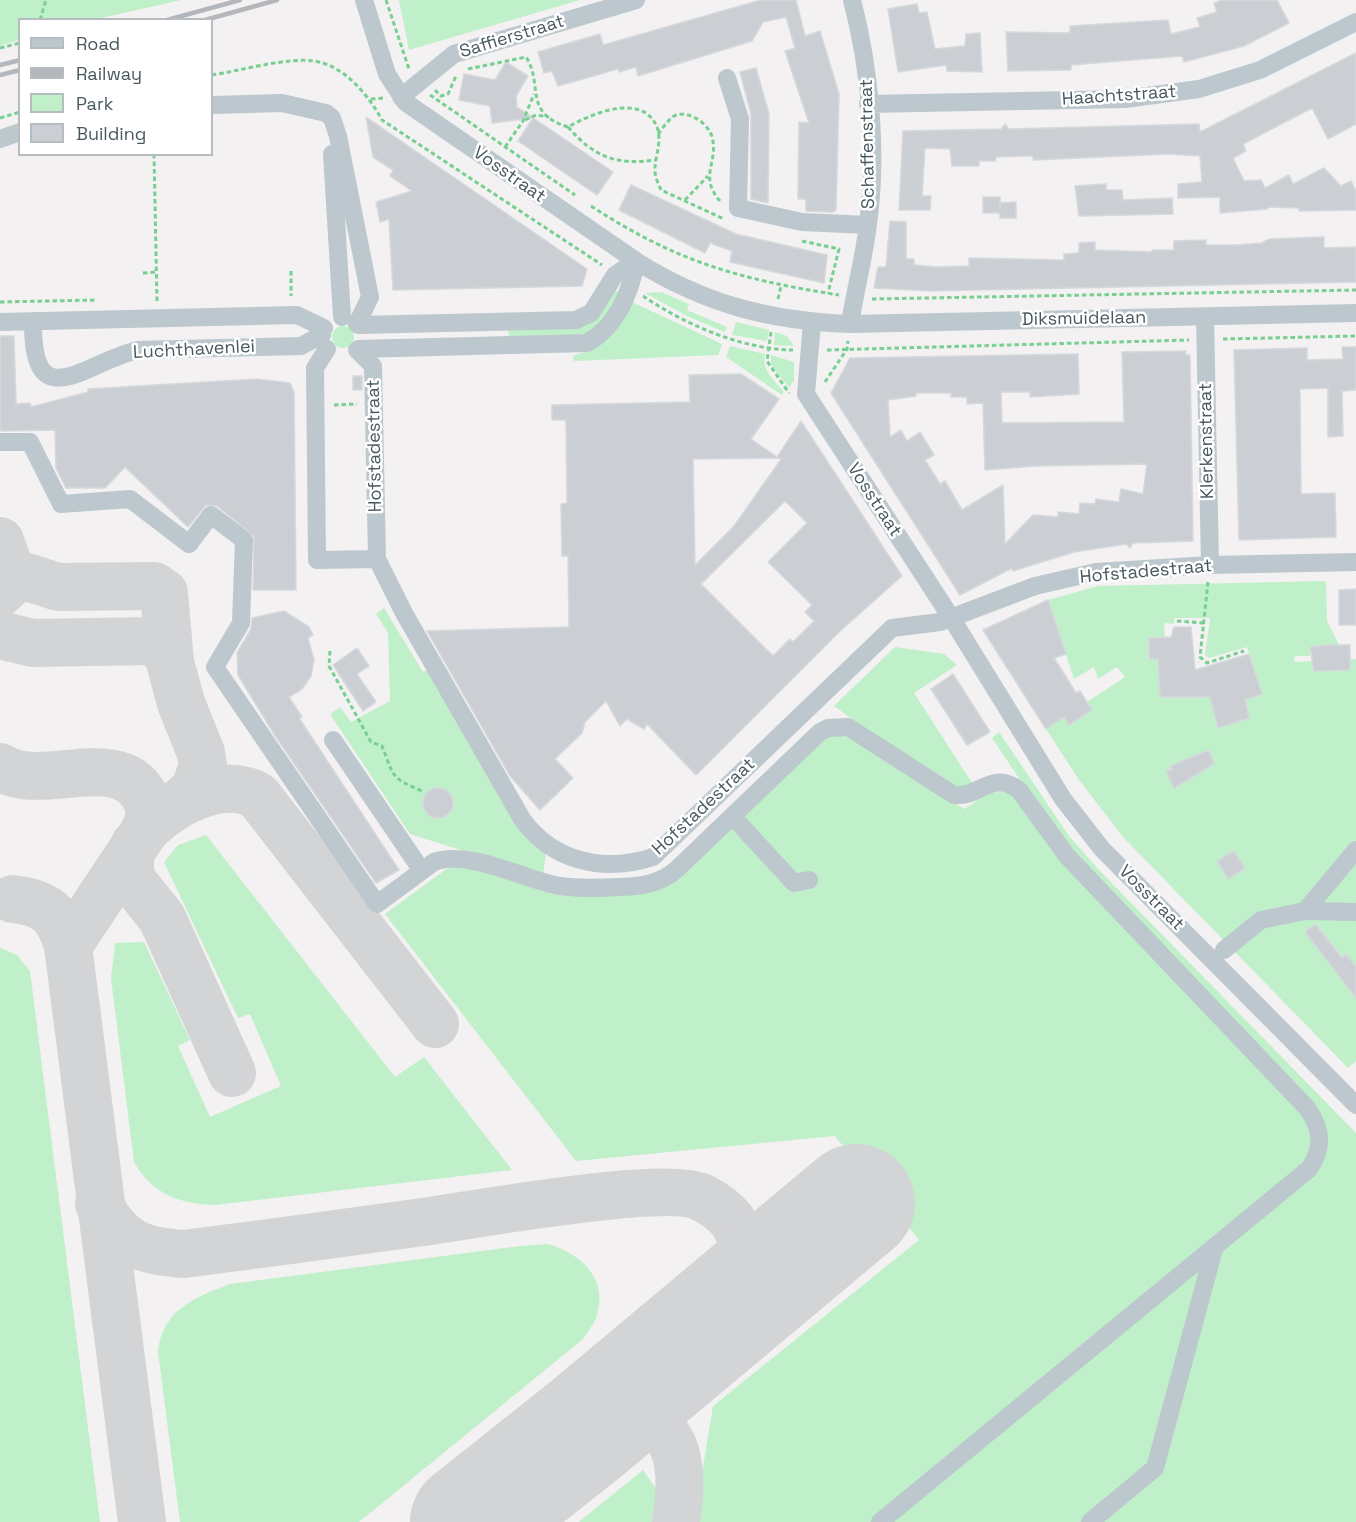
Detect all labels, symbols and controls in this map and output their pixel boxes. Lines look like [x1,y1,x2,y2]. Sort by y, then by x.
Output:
street label: Saffierstraat [457,11,567,63]
legend [18,18,213,156]
text: Road [76,32,120,55]
text: Railway [76,62,142,85]
street label: Schaffenstraat [856,79,880,209]
street label: Haachtstraat [1061,81,1177,111]
text: Park [76,92,113,115]
text: Building [76,122,146,145]
street label: Vosstraat [469,142,549,208]
street label: Diksmuidelaan [1022,307,1146,331]
street label: Luchthavenlei [133,336,255,364]
street label: Hofstadestraat [363,379,387,513]
street label: Klerkenstraat [1195,383,1219,499]
street label: Vosstraat [842,459,906,541]
street label: Hofstadestraat [1079,555,1213,589]
street label: Hofstadestraat [648,754,760,860]
street label: Vosstraat [1114,861,1188,935]

